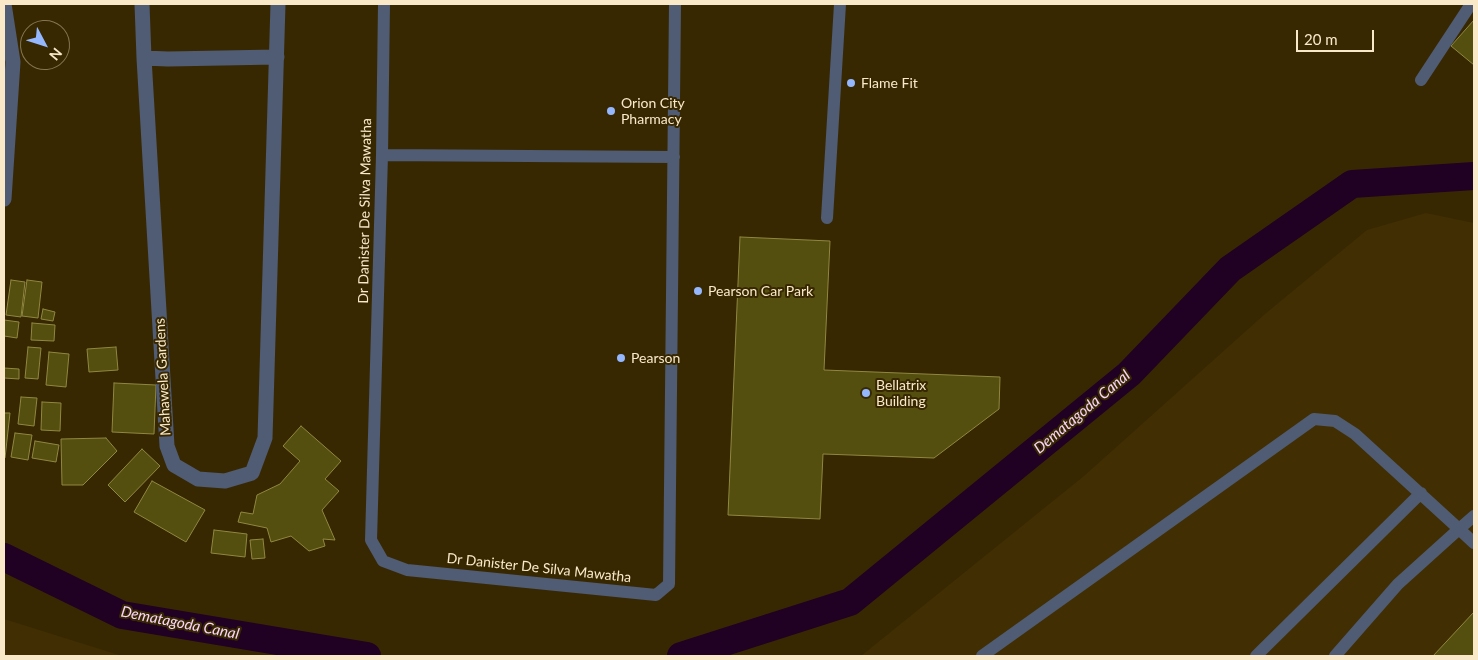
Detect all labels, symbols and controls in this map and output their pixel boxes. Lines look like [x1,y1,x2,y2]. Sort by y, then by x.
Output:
north arrow [20,20,70,70]
scale bar [1298,20,1376,52]
text: 20 m [1304,30,1338,48]
text: N [46,45,66,64]
place label: Flame Fit [861,75,918,91]
marker: Flame Fit [845,77,857,89]
place label: Orion City Pharmacy [621,95,685,128]
marker: Orion City Pharmacy [605,105,617,117]
street label: Dr Danister De Silva Mawatha [355,118,375,304]
place label: Pearson Car Park [708,283,813,299]
marker: Pearson Car Park [692,285,704,297]
street label: Mahawela Gardens [152,318,174,436]
place label: Pearson [631,350,680,366]
marker: Pearson [615,352,627,364]
water label: Dematagoda Canal [1030,367,1134,457]
place label: Bellatrix Building [876,377,926,410]
marker: Bellatrix Building [860,387,872,399]
street label: Dr Danister De Silva Mawatha [446,550,632,586]
water label: Dematagoda Canal [119,603,241,643]

